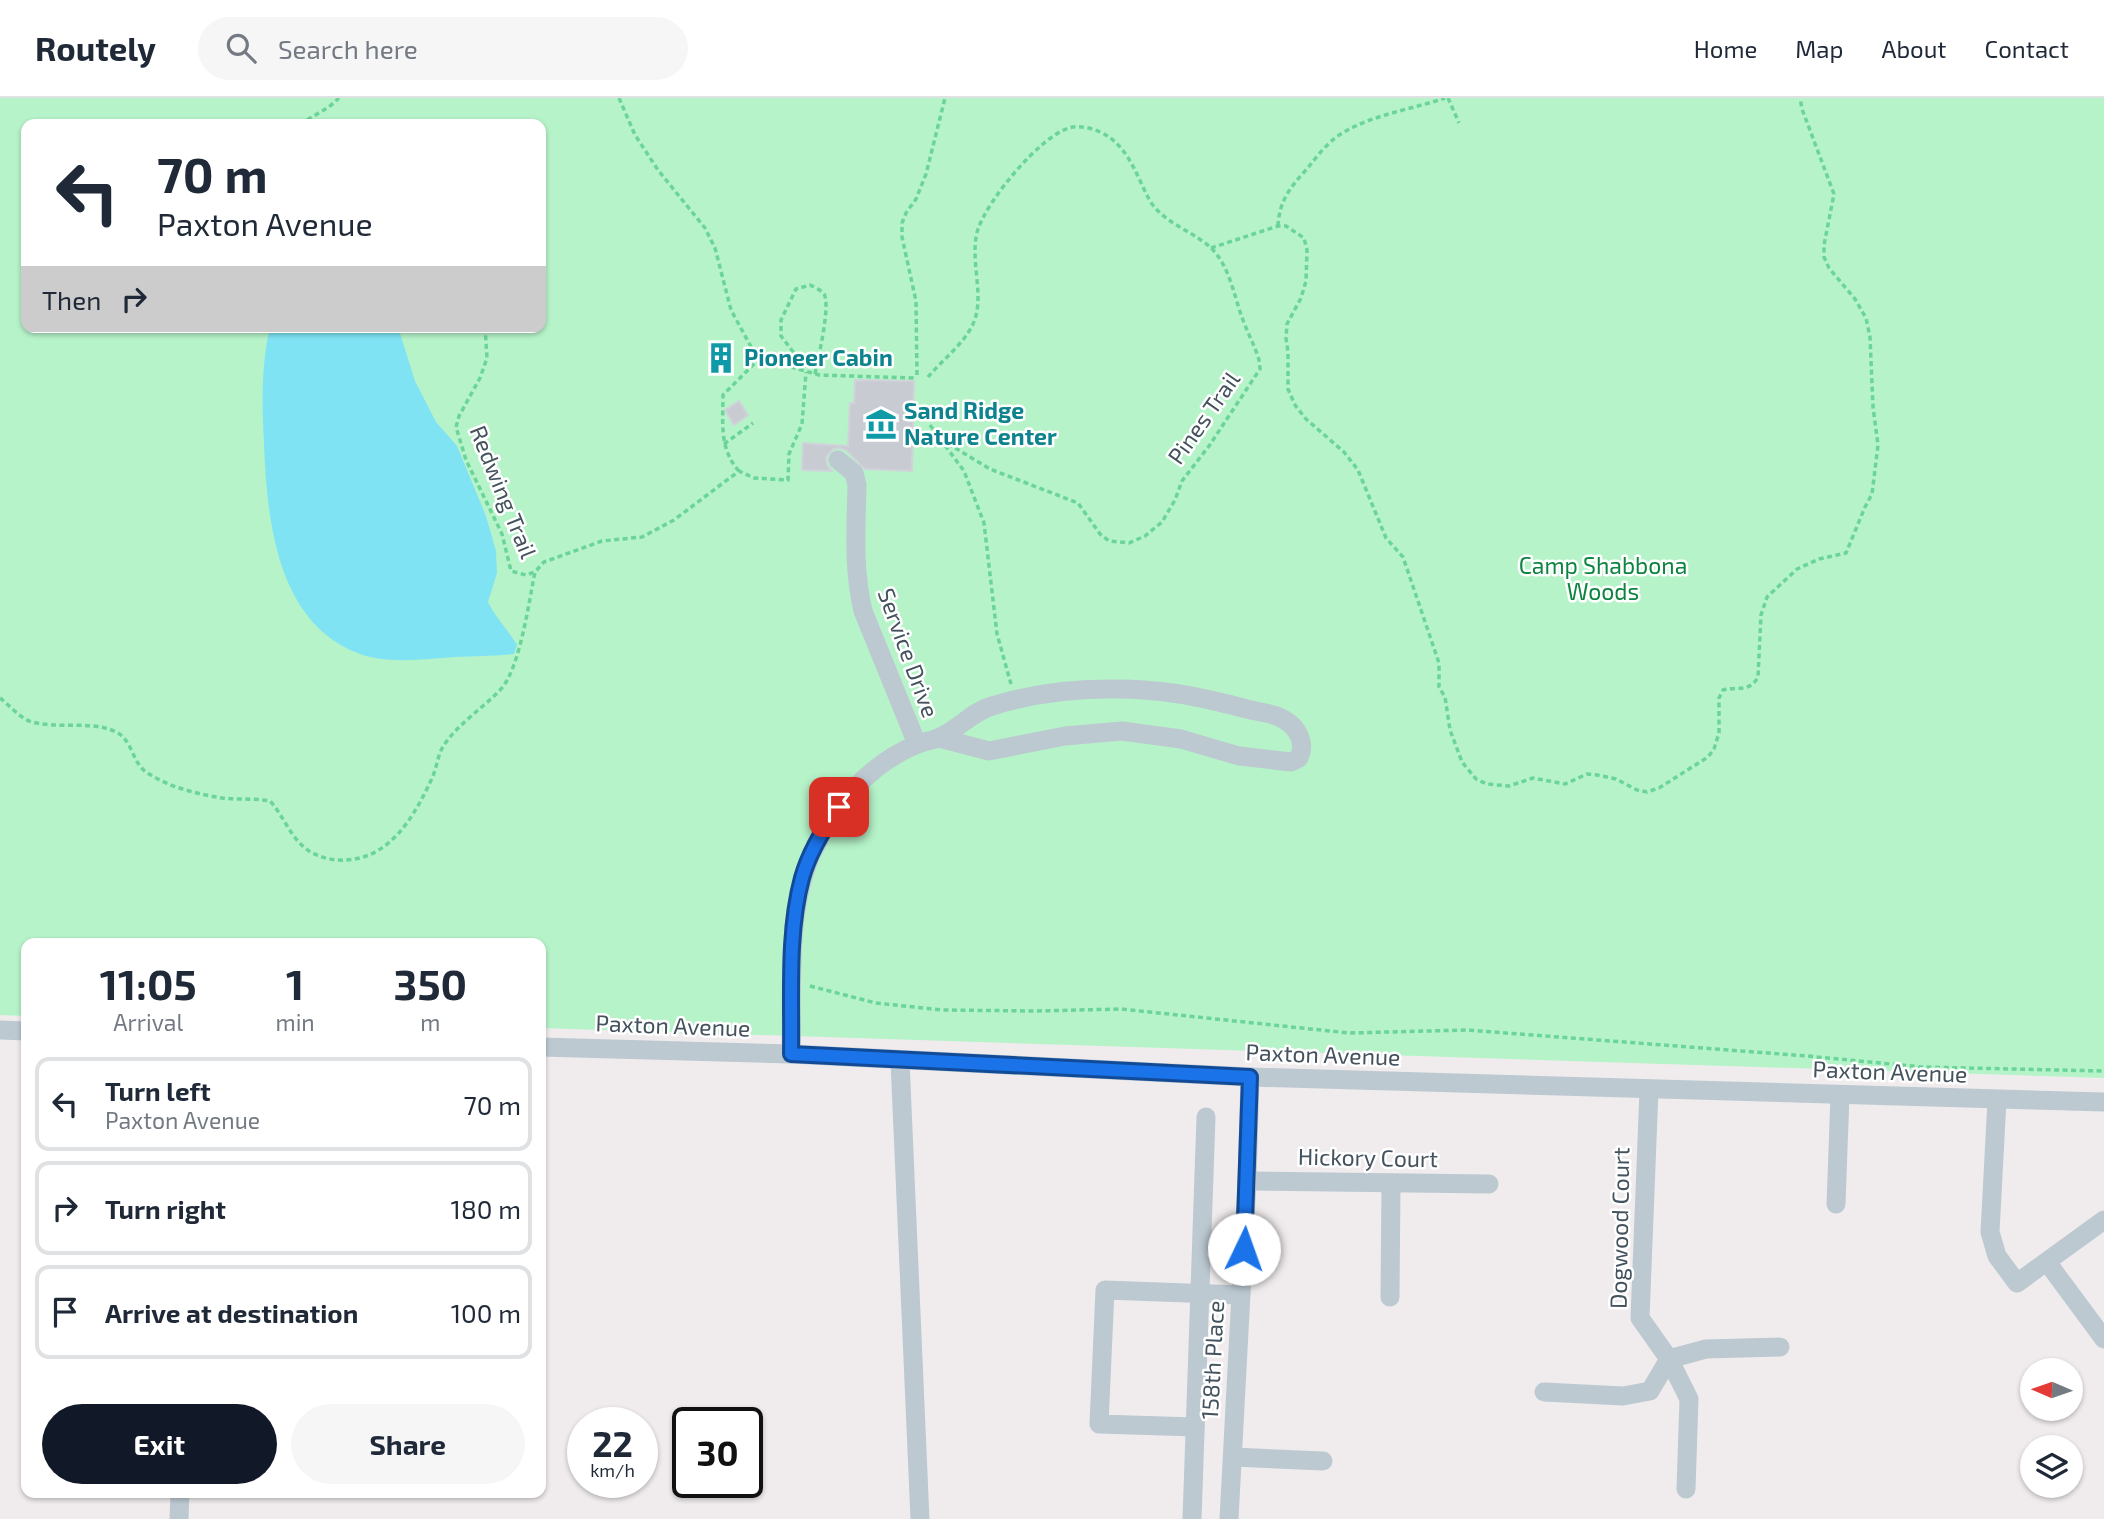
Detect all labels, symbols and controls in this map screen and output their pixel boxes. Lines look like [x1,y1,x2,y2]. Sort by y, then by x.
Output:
search box [198,17,688,80]
text: Routely [35,28,156,68]
icon: search [222,29,260,67]
text: Search here [278,33,418,64]
text: Home [1694,34,1757,63]
text: Map [1795,34,1843,63]
text: About [1881,34,1947,63]
text: Contact [1985,34,2069,63]
text: 70 m [157,144,268,203]
icon: left [42,147,133,238]
text: Paxton Avenue [157,204,373,242]
icon: right [115,280,153,318]
text: Then [42,284,101,315]
building icon: Pioneer Cabin [704,341,738,375]
place label: Pioneer Cabin [744,343,893,371]
street label: Pines Trail [1161,365,1245,469]
place label: Sand Ridge Nature Center [904,396,1057,450]
museum icon: Sand Ridge Nature Center [864,407,898,441]
street label: Redwing Trail [465,421,543,562]
park label: Camp Shabbona Woods [1519,551,1687,605]
street label: Service Drive [873,584,945,721]
pin [809,777,869,837]
icon: arrive [820,788,858,826]
text: 11:05 [100,958,197,1008]
text: 1 [286,958,304,1008]
text: 350 [394,958,467,1008]
text: Arrival [113,1008,183,1036]
text: min [276,1008,315,1036]
text: m [420,1008,440,1036]
street label: Paxton Avenue [595,1008,751,1042]
street label: Paxton Avenue [1245,1037,1401,1071]
street label: Paxton Avenue [1812,1054,1968,1088]
text: Turn left [105,1075,211,1106]
icon: left [46,1085,84,1123]
text: 70 m [463,1089,521,1120]
text: Paxton Avenue [105,1106,260,1134]
street label: Hickory Court [1298,1142,1438,1172]
street label: Dogwood Court [1604,1147,1634,1309]
icon: right [46,1189,84,1227]
text: Turn right [105,1193,226,1224]
text: 180 m [451,1193,521,1224]
position arrow [1207,1212,1281,1286]
icon: arrive [46,1293,84,1331]
text: Arrive at destination [105,1297,358,1328]
text: 100 m [451,1297,521,1328]
street label: 158th Place [1195,1300,1229,1420]
north arrow [2020,1358,2082,1421]
map controls [2020,1358,2083,1498]
button: Exit [42,1404,277,1484]
button: Share [291,1404,525,1484]
speed limit sign: 30 [672,1407,763,1498]
text: 22 [592,1422,633,1464]
button: layers [2020,1435,2083,1498]
text: km/h [590,1459,635,1481]

